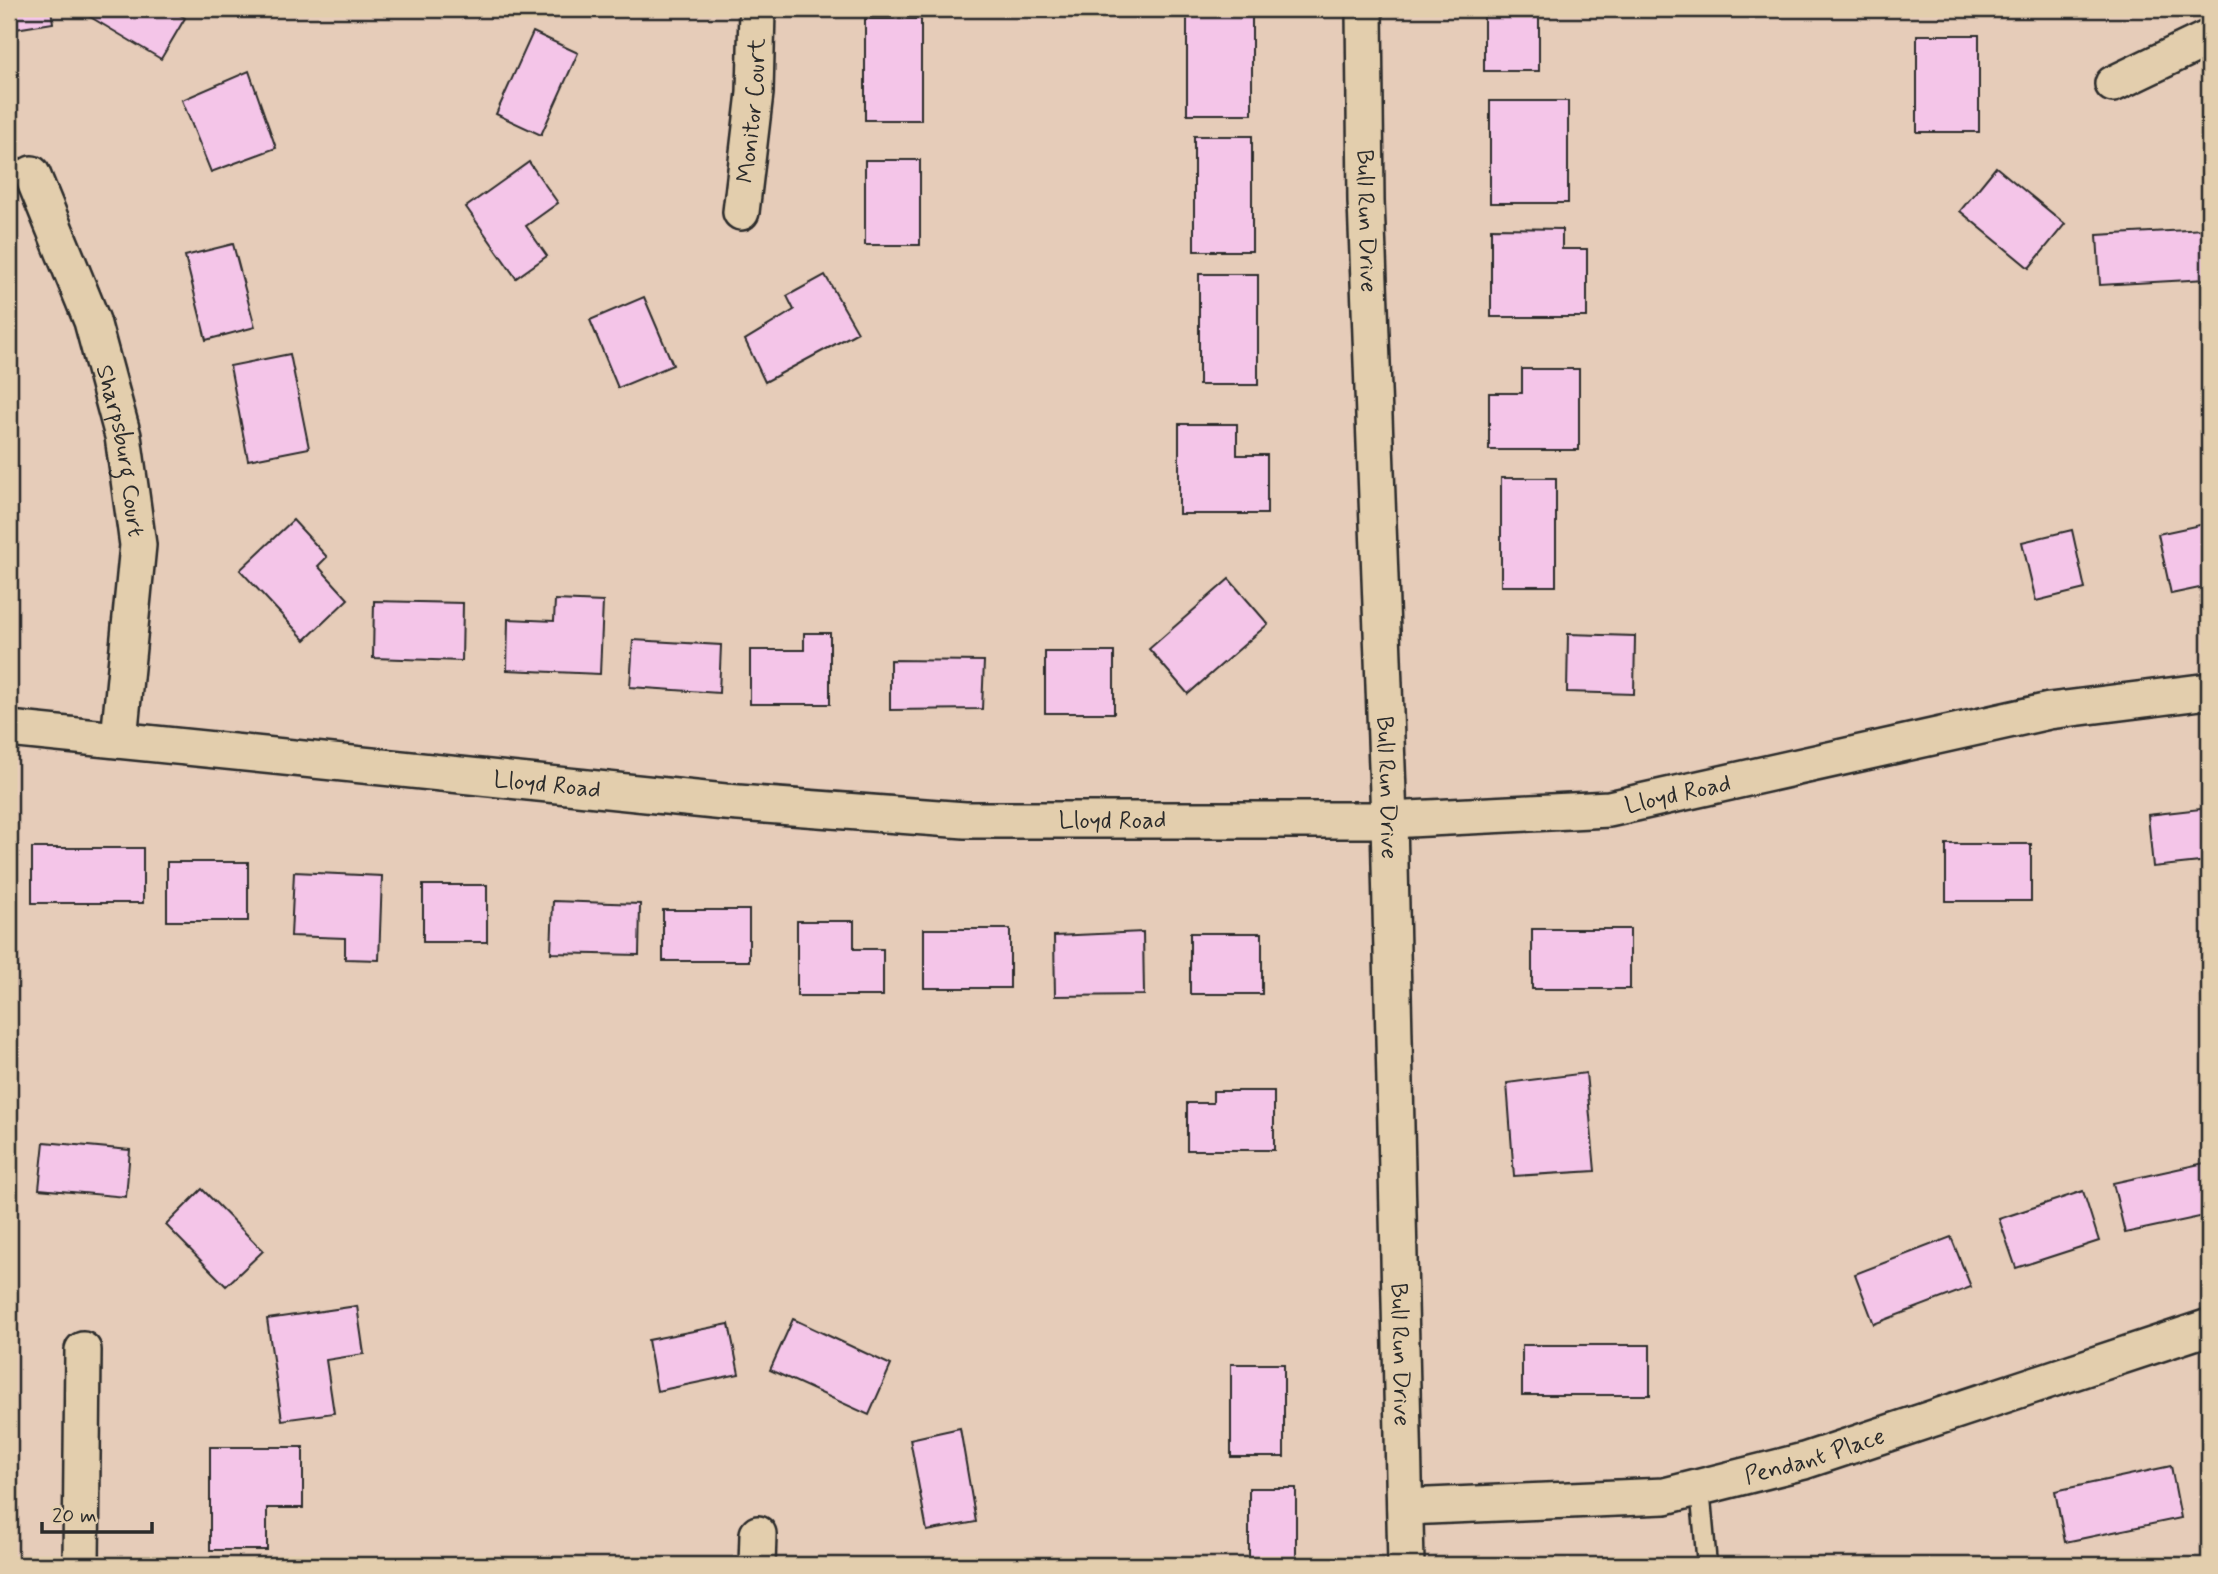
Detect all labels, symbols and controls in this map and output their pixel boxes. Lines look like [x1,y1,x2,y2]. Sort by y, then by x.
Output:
street label: Monitor Court [731,38,773,185]
street label: Bull Run Drive [1348,149,1383,293]
street label: Sharpsburg Court [88,362,151,539]
street label: Bull Run Drive [1368,715,1404,860]
street label: Lloyd Road [492,764,602,806]
street label: Lloyd Road [1622,768,1734,822]
street label: Lloyd Road [1059,806,1166,837]
street label: Bull Run Drive [1383,1282,1417,1426]
street label: Pendant Place [1741,1421,1889,1492]
scale bar [42,1490,152,1534]
text: 20 m [52,1502,97,1530]

